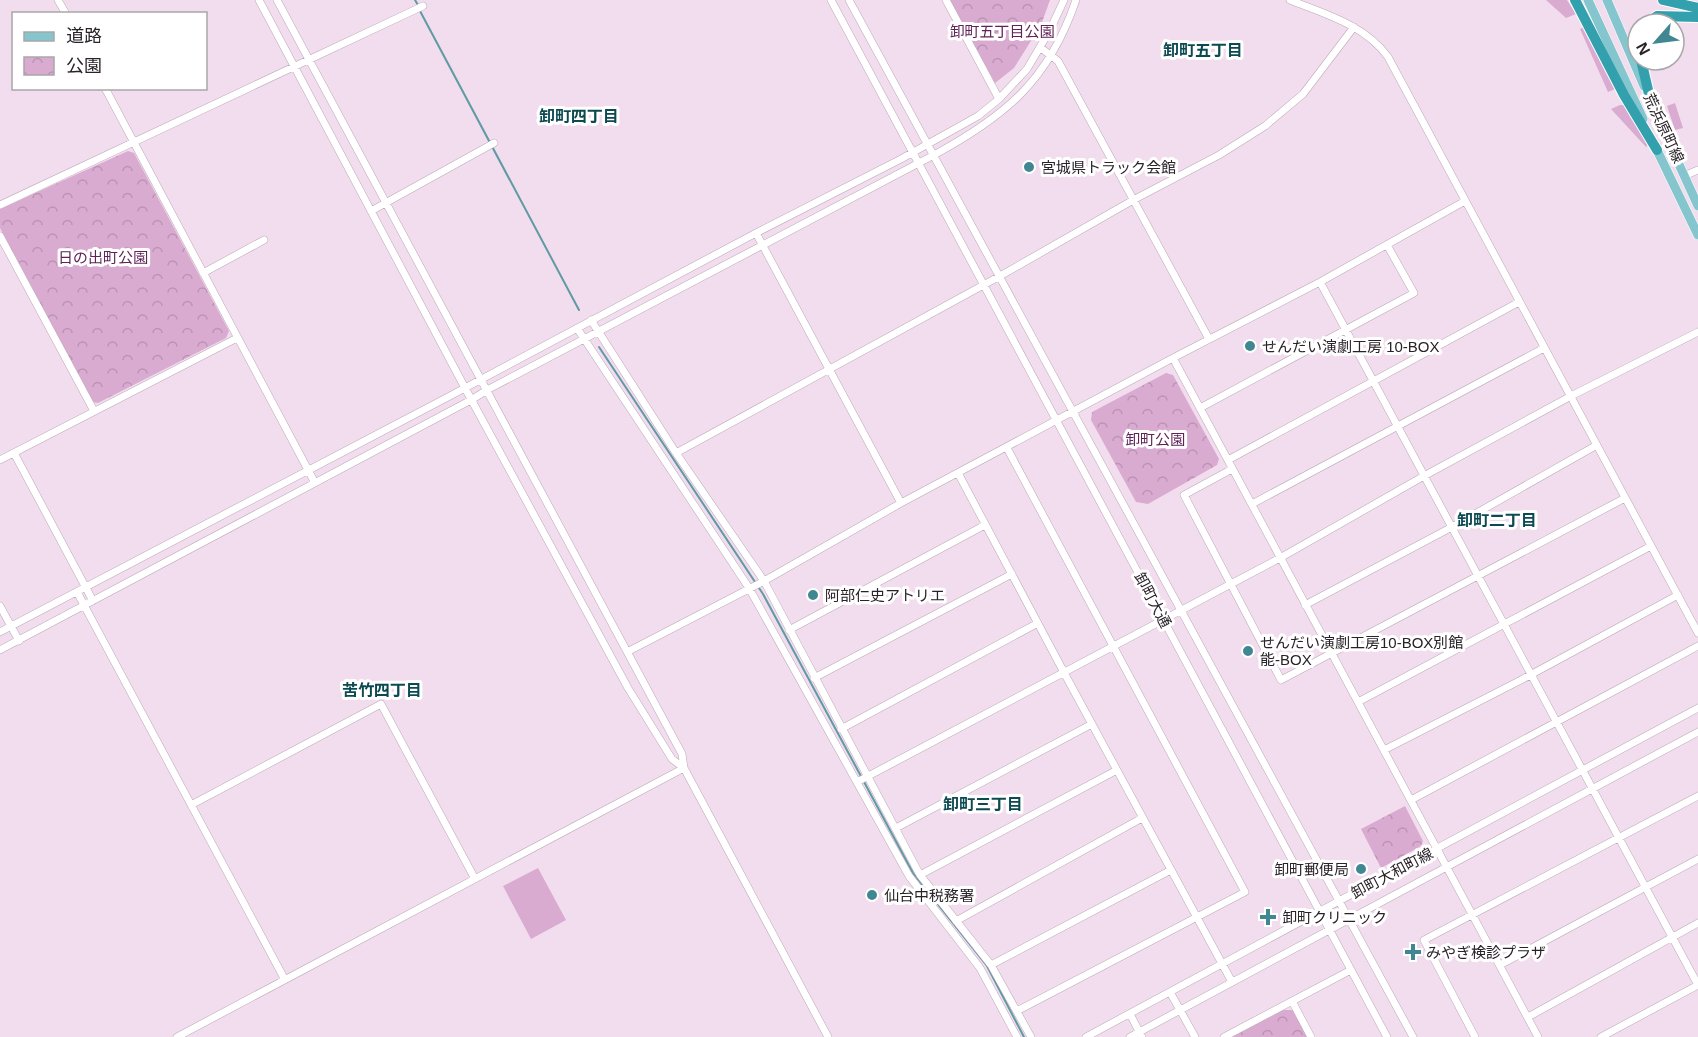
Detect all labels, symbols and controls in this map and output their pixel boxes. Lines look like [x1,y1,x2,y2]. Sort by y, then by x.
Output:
legend [12,12,207,90]
north arrow [1626,12,1686,72]
park label: 卸町五丁目公園 [949,23,1055,40]
text: 道路 [66,26,102,46]
text: N [1633,40,1653,58]
district label: 卸町五丁目 [1163,42,1243,59]
text: 公園 [66,56,102,76]
street label: 荒浜原町線 [1640,90,1688,166]
district label: 卸町四丁目 [539,108,619,125]
place label: 宮城県トラック会館 [1041,159,1176,176]
marker: 宮城県トラック会館 [1022,160,1036,174]
park label: 日の出町公園 [58,249,148,266]
place label: せんだい演劇工房 10-BOX [1262,338,1440,355]
marker: せんだい演劇工房 10-BOX [1243,339,1257,353]
park label: 卸町公園 [1125,431,1185,448]
district label: 卸町二丁目 [1457,512,1537,529]
street label: 卸町大通 [1131,570,1175,630]
place label: 阿部仁史アトリエ [825,587,945,604]
marker: 阿部仁史アトリエ [806,588,820,602]
place label: せんだい演劇工房10-BOX別館 能-BOX [1260,634,1463,668]
marker: せんだい演劇工房10-BOX別館 能-BOX [1241,644,1255,658]
district label: 苦竹四丁目 [342,682,422,699]
district label: 卸町三丁目 [943,796,1023,813]
street label: 卸町大和町線 [1348,844,1436,902]
place label: 卸町郵便局 [1274,861,1349,878]
marker: 卸町郵便局 [1354,862,1368,876]
place label: 仙台中税務署 [884,887,974,904]
marker: 仙台中税務署 [865,888,879,902]
marker: 卸町クリニック [1259,908,1277,926]
place label: 卸町クリニック [1282,909,1387,926]
marker: みやぎ検診プラザ [1404,943,1422,961]
place label: みやぎ検診プラザ [1426,944,1546,961]

